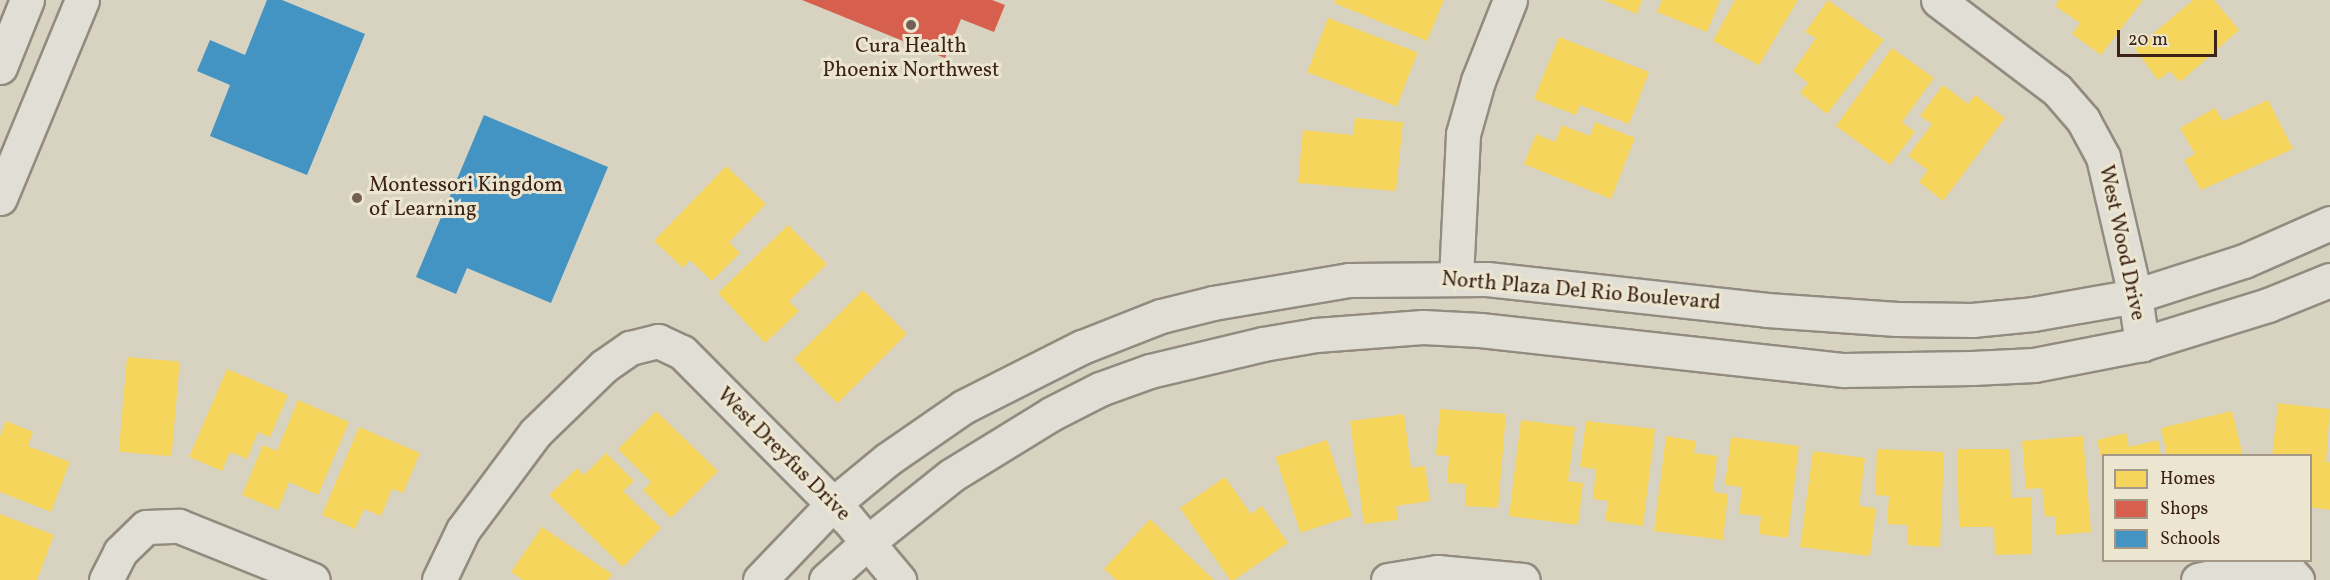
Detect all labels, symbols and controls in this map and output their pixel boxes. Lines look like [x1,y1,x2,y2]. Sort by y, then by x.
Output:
marker: Cura Health Phoenix Northwest [904,18,918,32]
scale bar [2120,18,2220,56]
text: 20 m [2128,28,2168,53]
place label: Cura Health Phoenix Northwest [823,34,999,84]
street label: West Wood Drive [2092,163,2150,323]
place label: Montessori Kingdom of Learning [369,173,563,223]
marker: Montessori Kingdom of Learning [350,191,364,205]
street label: North Plaza Del Rio Boulevard [1440,267,1722,317]
street label: West Dreyfus Drive [711,383,855,527]
legend [2102,454,2312,562]
text: Homes [2160,467,2215,492]
text: Shops [2160,497,2208,522]
text: Schools [2160,527,2220,552]

